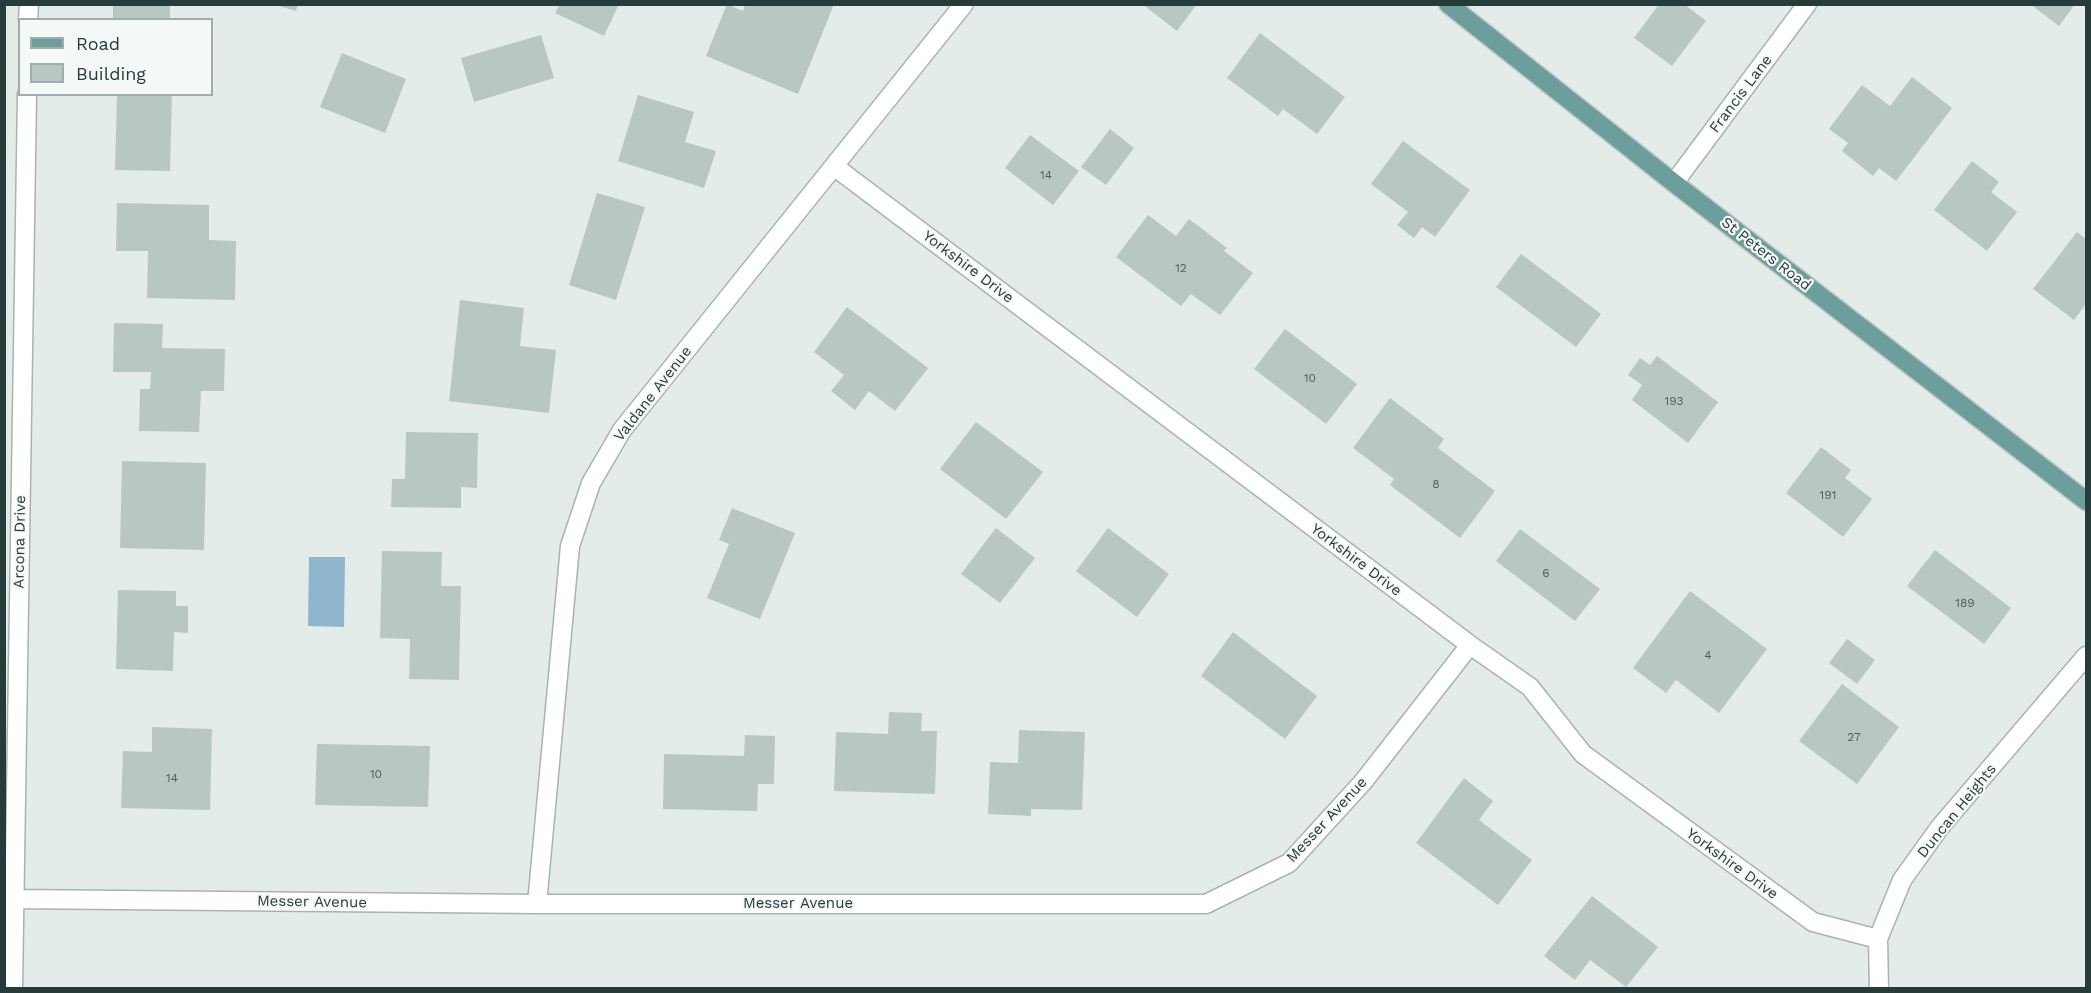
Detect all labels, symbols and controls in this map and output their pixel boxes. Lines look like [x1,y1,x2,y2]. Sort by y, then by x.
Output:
legend [18,18,213,96]
text: Road [76,33,120,54]
street label: Francis Lane [1706,51,1776,137]
text: Building [76,63,146,84]
house number: 14 [1040,168,1052,182]
street label: St Peters Road [1718,213,1814,295]
street label: Yorkshire Drive [919,227,1017,307]
house number: 12 [1175,261,1187,275]
street label: Valdane Avenue [610,343,696,445]
house number: 10 [1304,371,1316,385]
house number: 193 [1665,394,1683,408]
house number: 8 [1432,477,1440,491]
house number: 191 [1820,488,1836,502]
street label: Arcona Drive [10,495,30,589]
street label: Yorkshire Drive [1307,520,1405,600]
house number: 6 [1542,566,1550,580]
house number: 189 [1955,596,1975,610]
house number: 4 [1704,648,1712,662]
house number: 27 [1847,730,1861,744]
street label: Duncan Heights [1914,760,2000,862]
house number: 10 [370,767,382,781]
house number: 14 [166,771,178,785]
street label: Messer Avenue [1283,774,1371,866]
street label: Yorkshire Drive [1683,825,1781,903]
street label: Messer Avenue [257,892,367,912]
street label: Messer Avenue [743,895,853,913]

